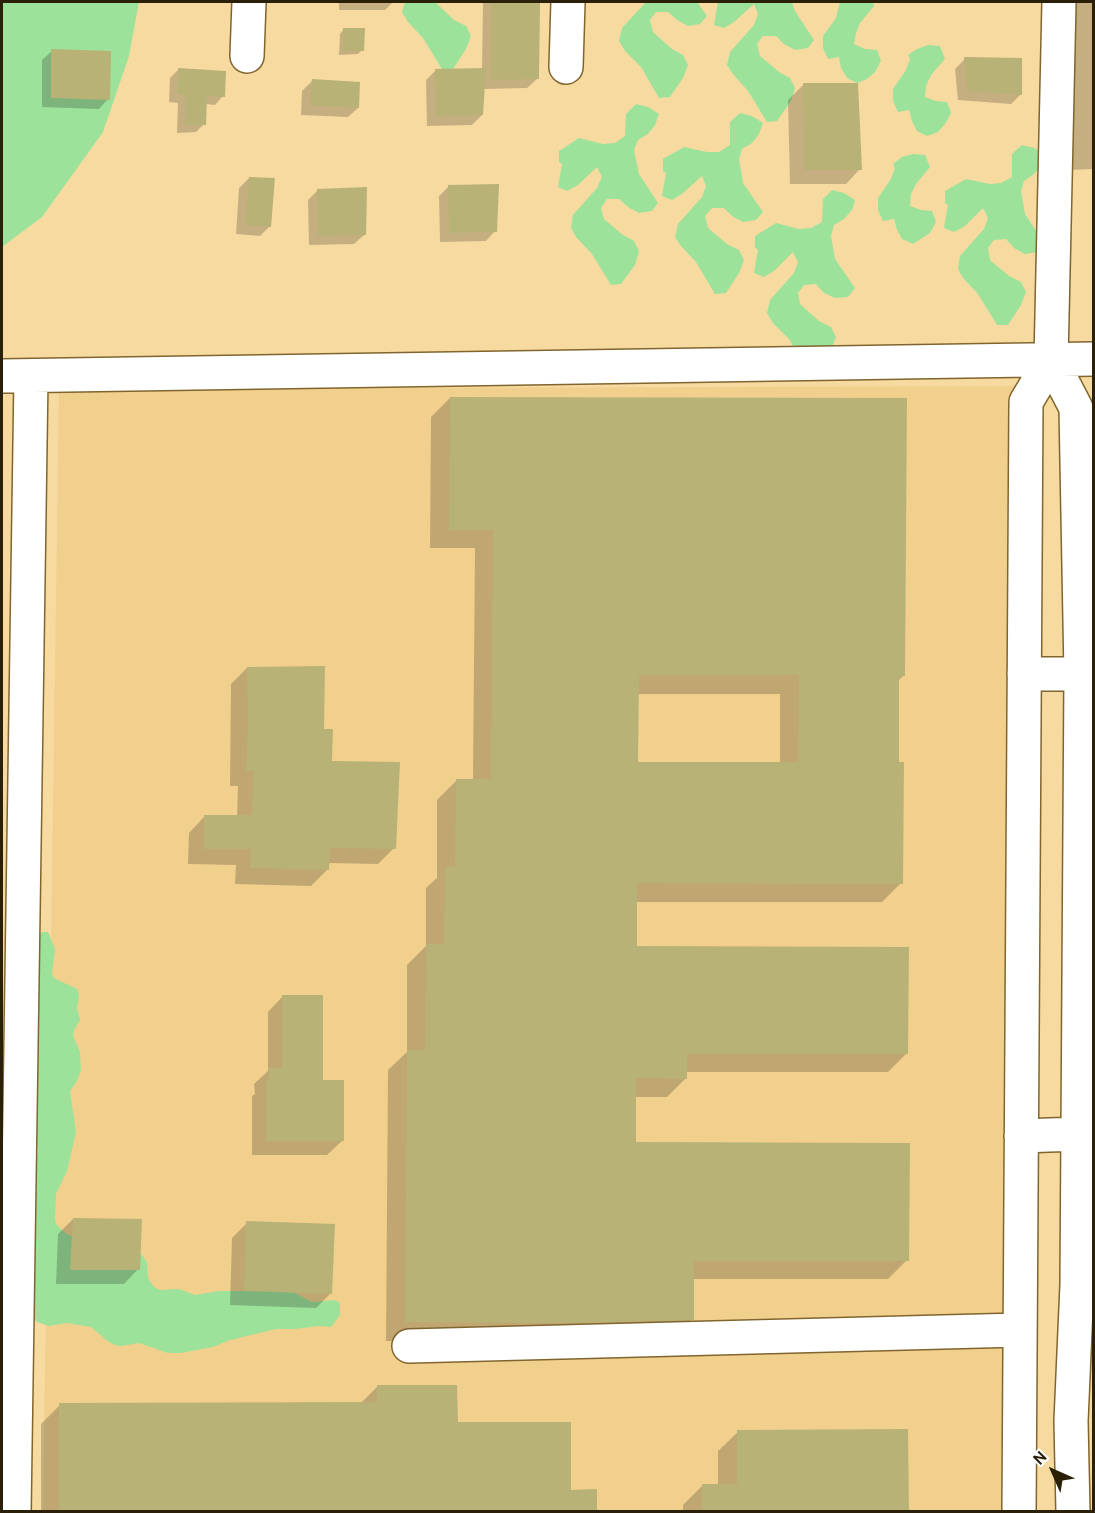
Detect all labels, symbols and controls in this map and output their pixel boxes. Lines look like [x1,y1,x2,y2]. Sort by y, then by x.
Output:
north arrow [1023,1441,1083,1501]
text: N [1029,1447,1051,1469]

